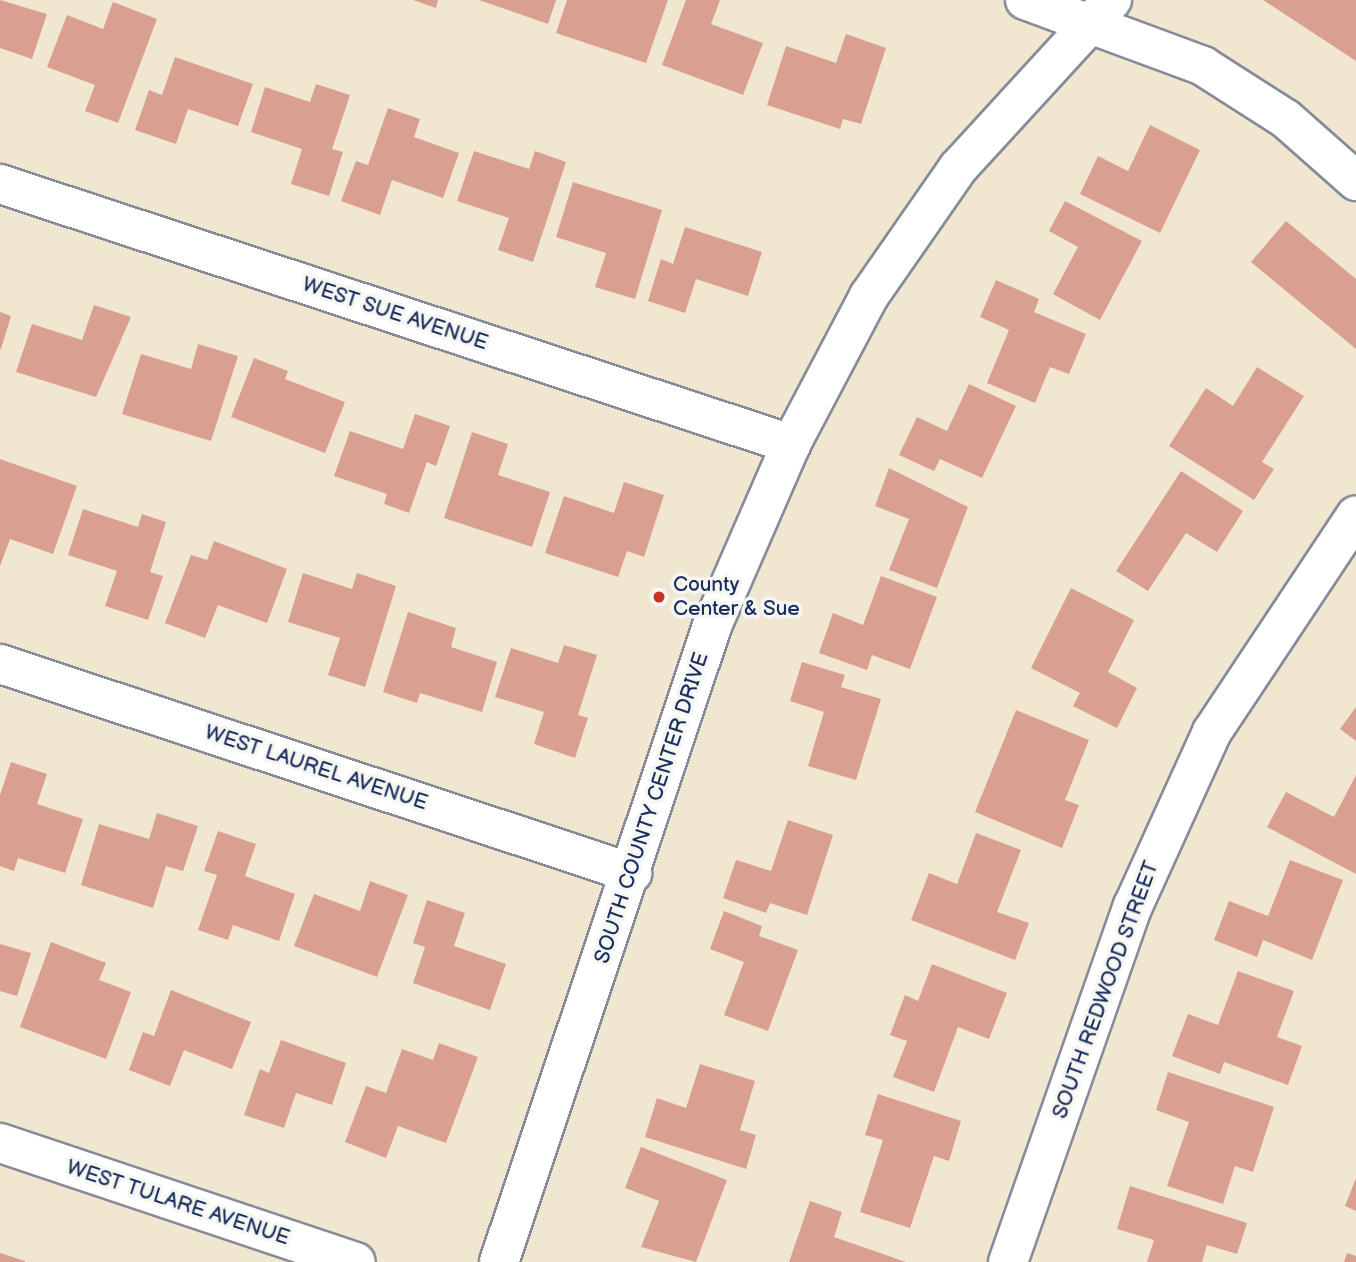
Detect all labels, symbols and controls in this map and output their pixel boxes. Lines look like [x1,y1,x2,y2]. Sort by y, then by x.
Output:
street label: WEST SUE AVENUE [299,272,491,356]
place label: County Center & Sue [673,572,800,622]
marker: County Center & Sue [651,589,667,605]
street label: SOUTH COUNTY CENTER DRIVE [590,649,714,967]
street label: WEST LAUREL AVENUE [201,720,431,816]
street label: SOUTH REDWOOD STREET [1048,858,1164,1122]
street label: WEST TULARE AVENUE [63,1155,293,1251]

